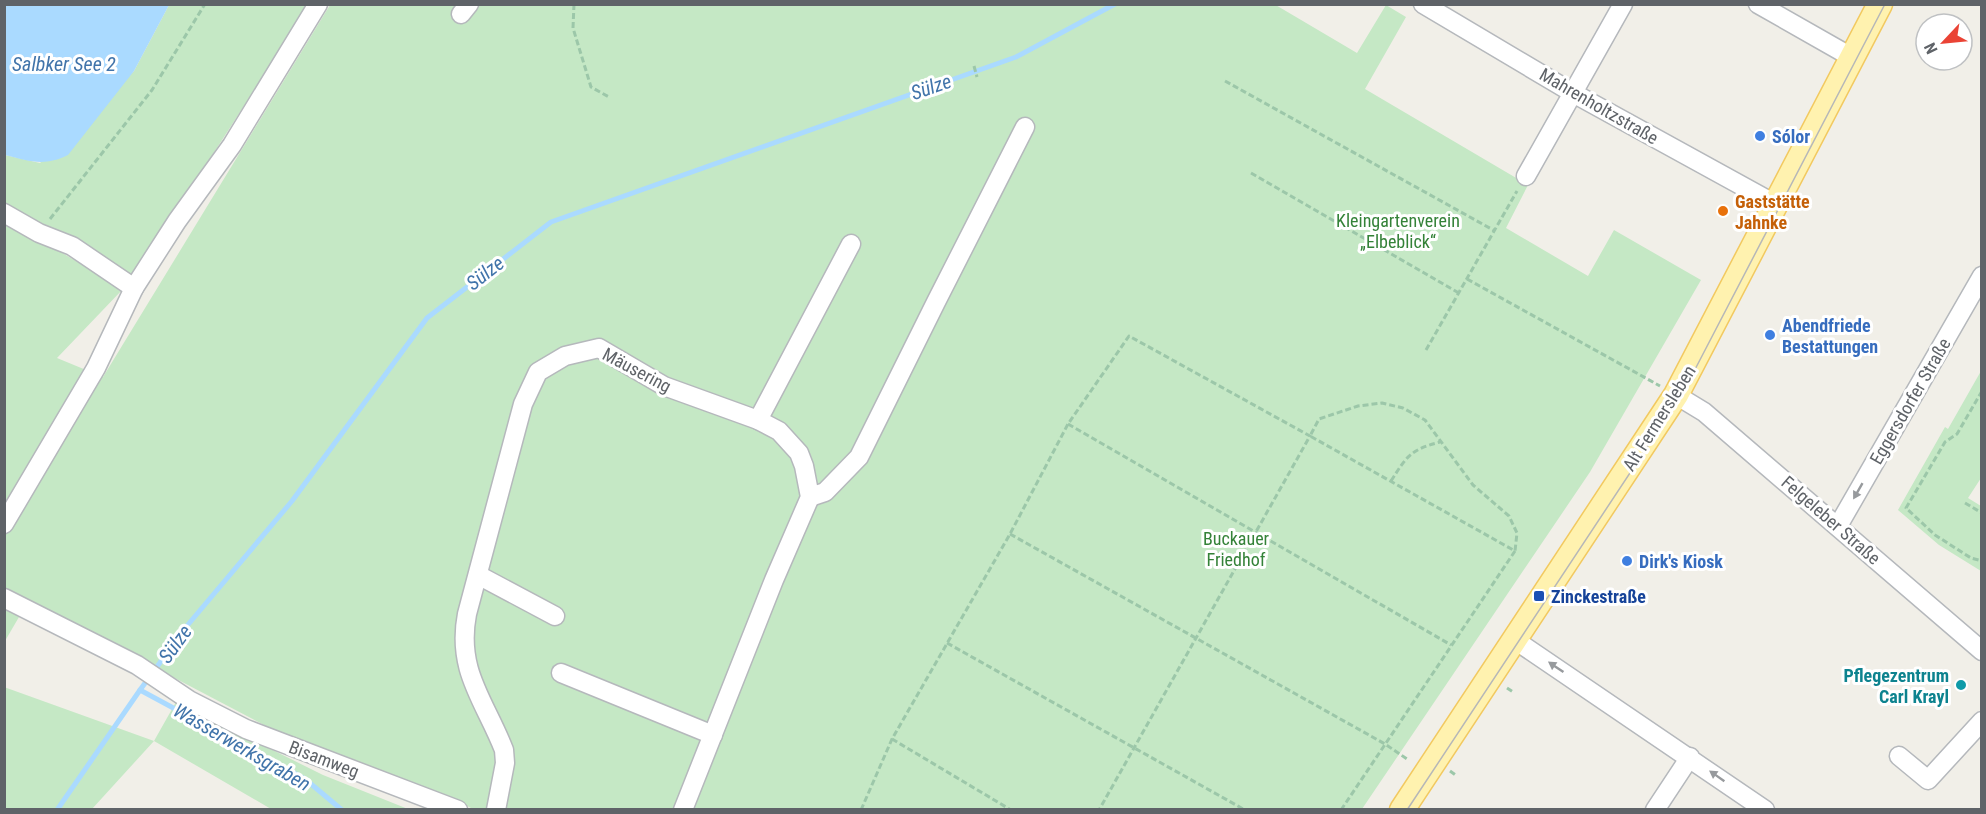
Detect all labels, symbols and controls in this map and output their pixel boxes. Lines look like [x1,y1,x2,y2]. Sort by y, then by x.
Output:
north arrow [1914,12,1974,72]
text: N [1920,40,1942,57]
water label: Salbker See 2 [12,52,116,76]
street label: Mahrenholtzstraße [1536,64,1662,148]
water label: Sülze [908,69,954,105]
place label: Sólor [1772,126,1810,147]
marker: Sólor [1753,129,1767,143]
place label: Gaststätte Jahnke [1735,191,1810,233]
marker: Gaststätte Jahnke [1716,204,1730,218]
park label: Kleingartenverein „Elbeblick“ [1336,210,1460,252]
water label: Sülze [461,251,509,295]
place label: Abendfriede Bestattungen [1782,315,1878,357]
marker: Abendfriede Bestattungen [1763,328,1777,342]
street label: Eggersdorfer Straße [1865,334,1955,468]
street label: Mäusering [599,343,675,397]
street label: Alt Fermersleben [1618,361,1700,475]
street label: Felgeleber Straße [1777,471,1885,569]
one-way arrow [1853,483,1863,500]
park label: Buckauer Friedhof [1203,528,1270,570]
place label: Dirk's Kiosk [1639,551,1723,572]
marker: Dirk's Kiosk [1620,554,1634,568]
place label: Zinckestraße [1551,586,1646,607]
marker: Zinckestraße [1532,589,1546,603]
water label: Sülze [153,620,197,668]
one-way arrow [1548,661,1564,673]
place label: Pflegezentrum Carl Krayl [1843,665,1949,707]
marker: Pflegezentrum Carl Krayl [1954,678,1968,692]
water label: Wasserwerksgraben [169,698,315,796]
street label: Bisamweg [286,736,362,782]
one-way arrow [1710,770,1726,782]

